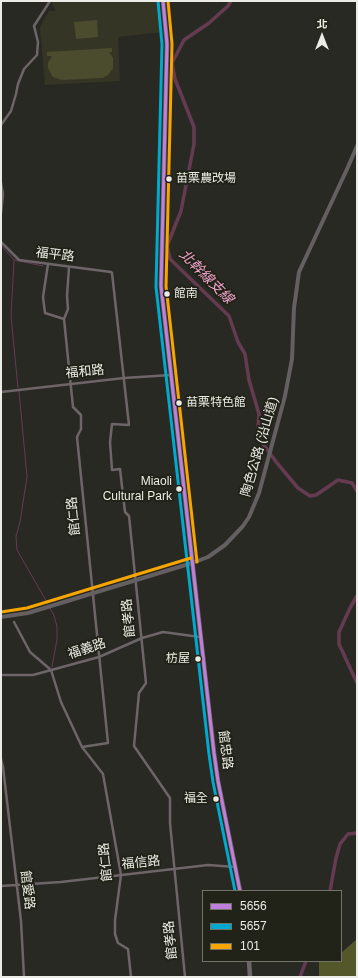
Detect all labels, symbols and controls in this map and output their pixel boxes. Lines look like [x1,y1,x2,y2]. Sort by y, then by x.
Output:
north arrow [302,16,342,56]
text: 北 [317,18,328,30]
place label: 苗栗農改場 [176,172,236,186]
marker: 苗栗農改場 [164,174,174,184]
street label: 福平路 [35,245,75,265]
water label: 北幹線支線 [175,246,237,308]
place label: 館南 [174,287,198,301]
marker: 館南 [162,289,172,299]
street label: 福和路 [65,362,105,382]
street label: 陶色公路 (沿山道) [238,395,282,499]
place label: 苗栗特色館 [186,396,246,410]
marker: 苗栗特色館 [174,398,184,408]
place label: Miaoli Cultural Park [103,475,172,503]
marker: Miaoli Cultural Park [174,484,184,494]
street label: 館仁路 [64,496,84,536]
street label: 館孝路 [119,598,139,638]
street label: 福義路 [66,636,108,662]
place label: 枋屋 [166,652,190,666]
marker: 枋屋 [193,654,203,664]
street label: 館忠路 [215,730,235,770]
place label: 福全 [184,792,208,806]
marker: 福全 [211,794,221,804]
street label: 館仁路 [96,842,116,882]
street label: 福信路 [121,853,161,873]
street label: 館愛路 [17,870,37,910]
legend [202,890,342,962]
text: 5656 [240,899,267,913]
text: 5657 [240,919,267,933]
street label: 館孝路 [161,920,181,960]
text: 101 [240,939,260,953]

